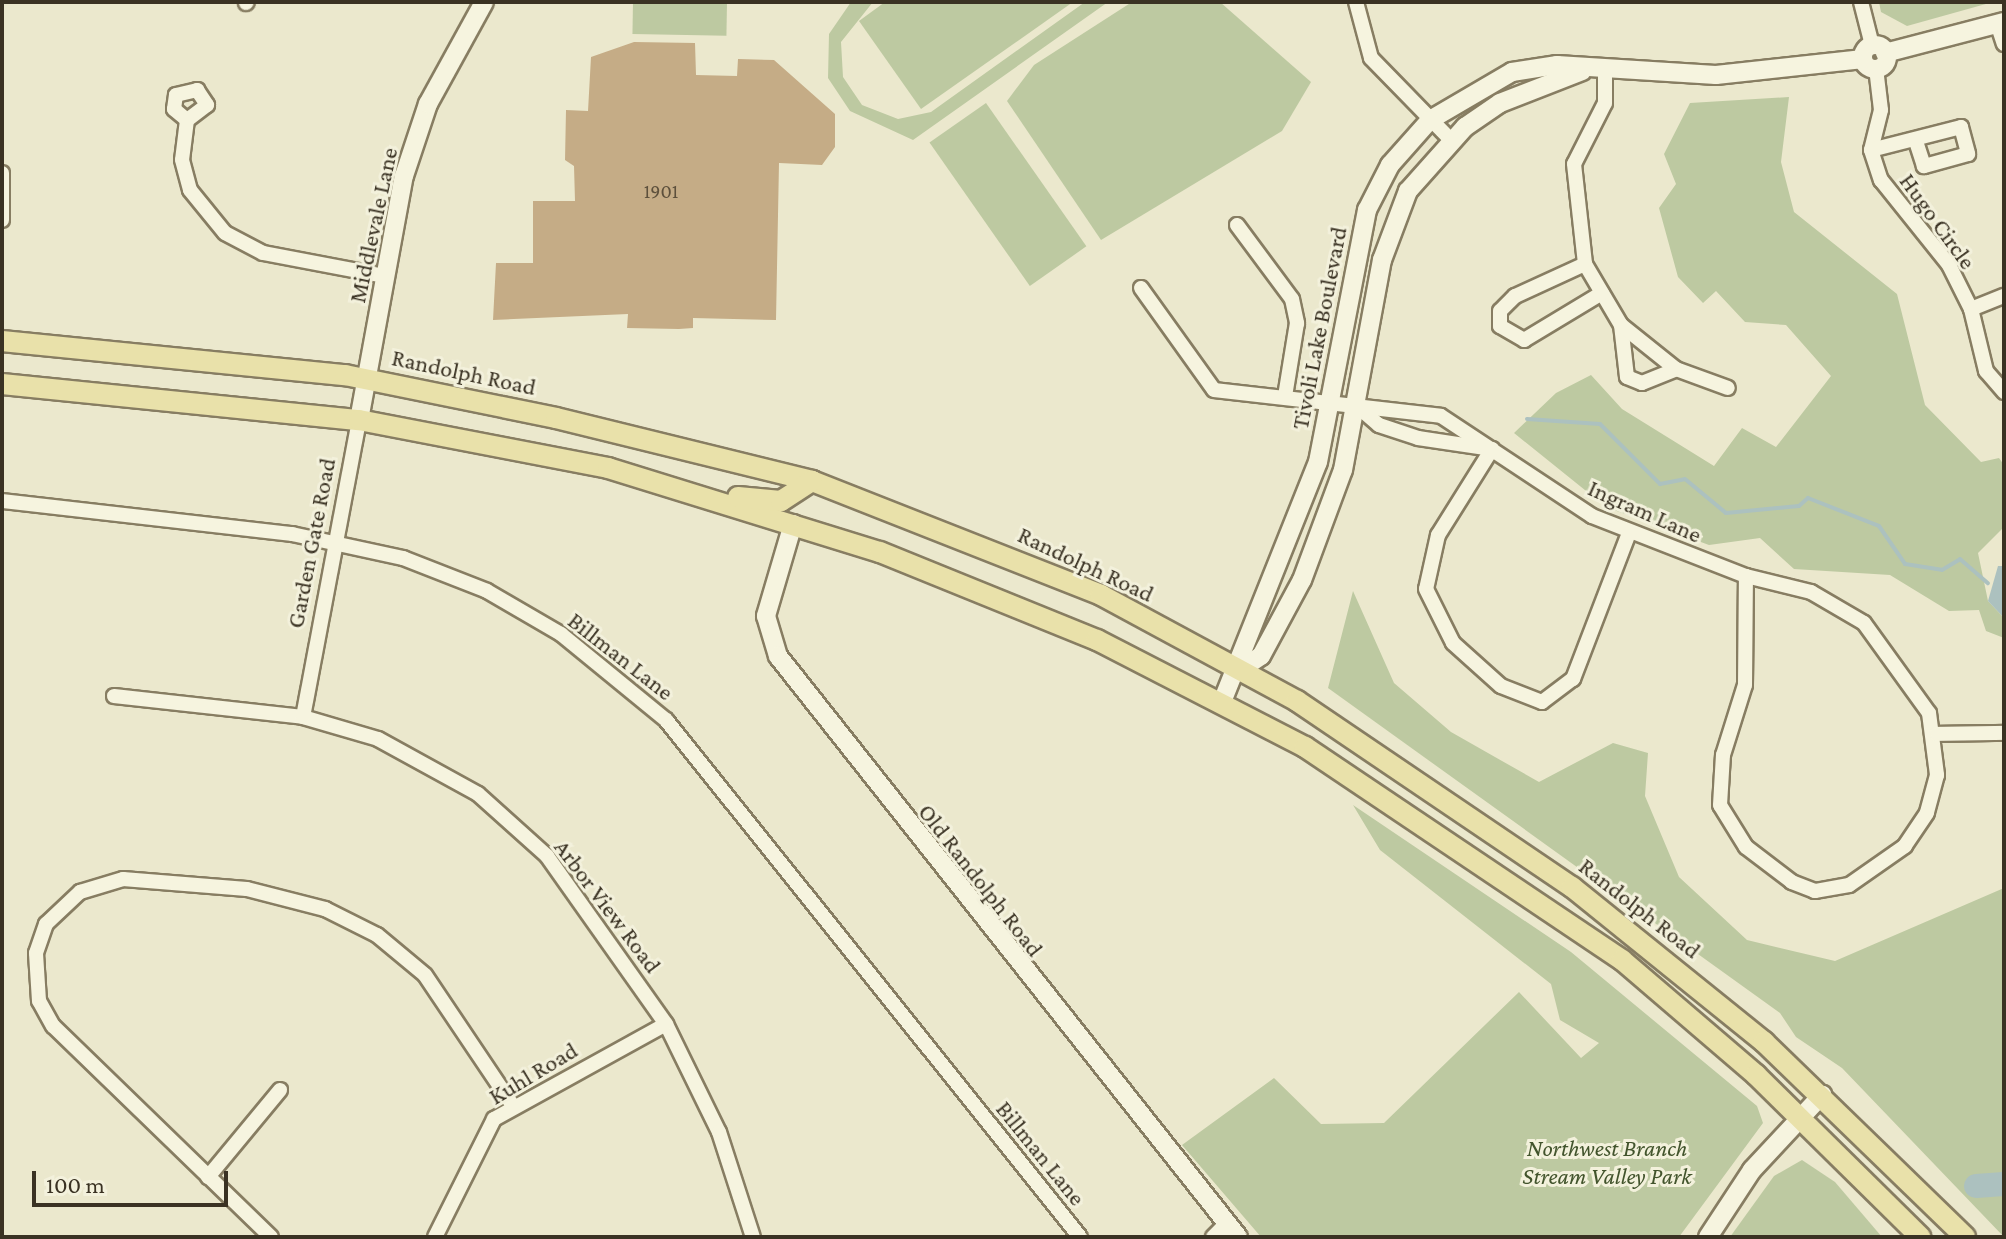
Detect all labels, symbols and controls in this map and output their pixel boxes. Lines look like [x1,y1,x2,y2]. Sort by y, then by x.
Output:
street label: Middlevale Lane [342,145,404,305]
street label: Hugo Circle [1894,167,1982,275]
house number: 1901 [644,179,678,203]
street label: Tivoli Lake Boulevard [1285,224,1353,432]
street label: Randolph Road [389,343,539,401]
street label: Garden Gate Road [280,456,342,630]
street label: Ingram Lane [1584,473,1706,549]
street label: Randolph Road [1013,520,1159,608]
street label: Billman Lane [562,606,680,706]
street label: Old Randolph Road [912,798,1050,962]
street label: Arbor View Road [548,833,668,979]
street label: Randolph Road [1573,852,1707,964]
street label: Kuhl Road [483,1035,583,1111]
street label: Billman Lane [990,1095,1092,1211]
park label: Northwest Branch Stream Valley Park [1522,1134,1692,1190]
scale bar [36,1155,232,1205]
text: 100 m [46,1171,105,1198]

